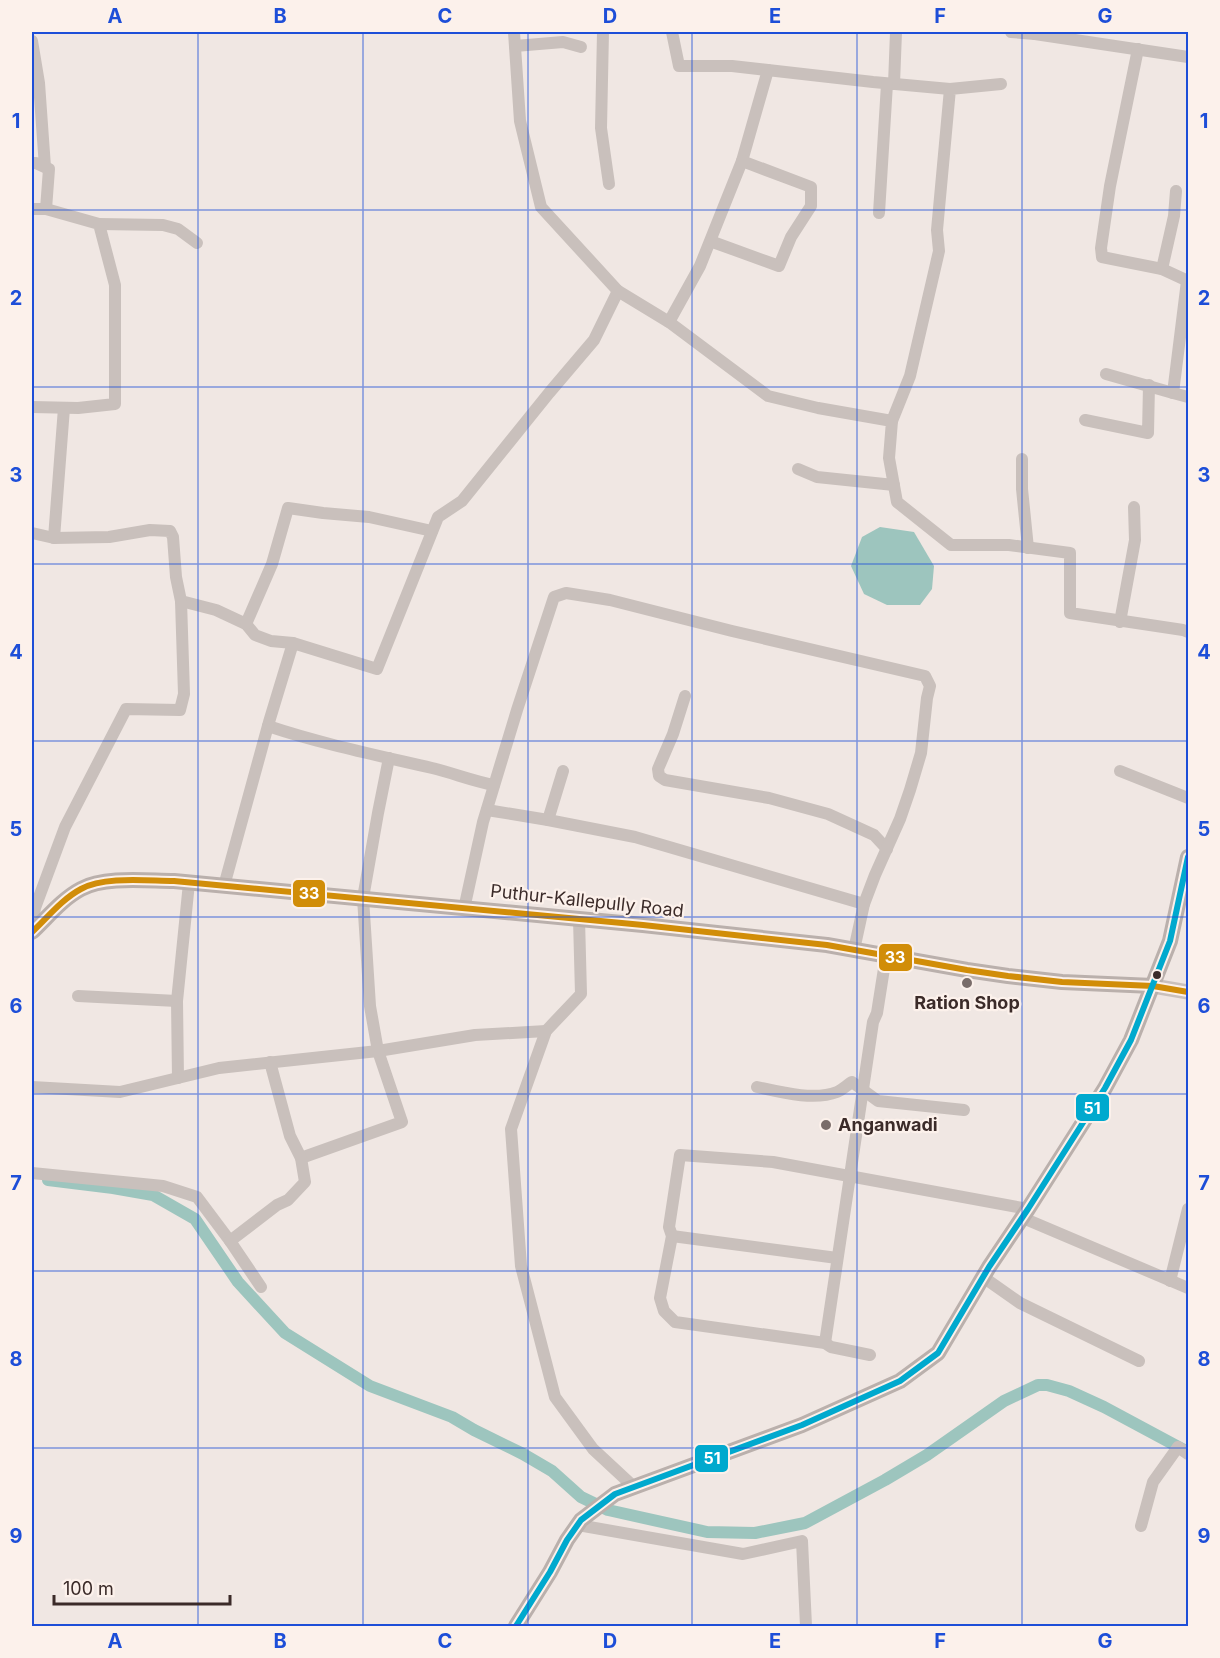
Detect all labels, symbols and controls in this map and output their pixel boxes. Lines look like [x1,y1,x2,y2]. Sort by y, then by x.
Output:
text: A [108,4,123,28]
text: B [273,4,287,28]
text: C [438,4,452,28]
text: D [603,4,617,28]
text: E [769,4,781,28]
text: F [934,4,946,28]
text: G [1097,4,1113,28]
text: 1 [12,109,20,133]
text: 1 [1200,109,1208,133]
text: 2 [10,286,22,310]
text: 2 [1198,286,1210,310]
text: 3 [10,463,22,487]
text: 3 [1198,463,1210,487]
text: 4 [9,640,23,664]
text: 4 [1197,640,1211,664]
text: 5 [10,817,22,841]
text: 5 [1198,817,1210,841]
line badge: 33 [292,879,326,908]
street label: Puthur-Kallepully Road [489,880,685,921]
text: 33 [299,883,319,903]
line badge: 33 [878,943,913,972]
text: 33 [885,947,905,967]
unlabelled marker [1151,969,1163,981]
marker: Ration Shop [960,976,974,990]
place label: Ration Shop [914,992,1020,1013]
text: 6 [10,994,23,1018]
text: 6 [1198,994,1211,1018]
line badge: 51 [1075,1093,1110,1122]
text: 51 [1083,1098,1101,1118]
place label: Anganwadi [838,1114,938,1135]
marker: Anganwadi [819,1118,833,1132]
text: 7 [10,1171,22,1195]
text: 7 [1198,1171,1210,1195]
text: 8 [9,1347,23,1371]
text: 8 [1197,1347,1211,1371]
line badge: 51 [694,1444,729,1473]
text: 51 [703,1448,721,1468]
text: 9 [10,1524,23,1548]
text: 9 [1198,1524,1211,1548]
scale bar [54,1568,230,1606]
text: 100 m [63,1578,114,1599]
text: A [108,1629,123,1653]
text: B [273,1629,287,1653]
text: C [438,1629,452,1653]
text: D [603,1629,617,1653]
text: E [769,1629,781,1653]
text: F [934,1629,946,1653]
text: G [1097,1629,1113,1653]

